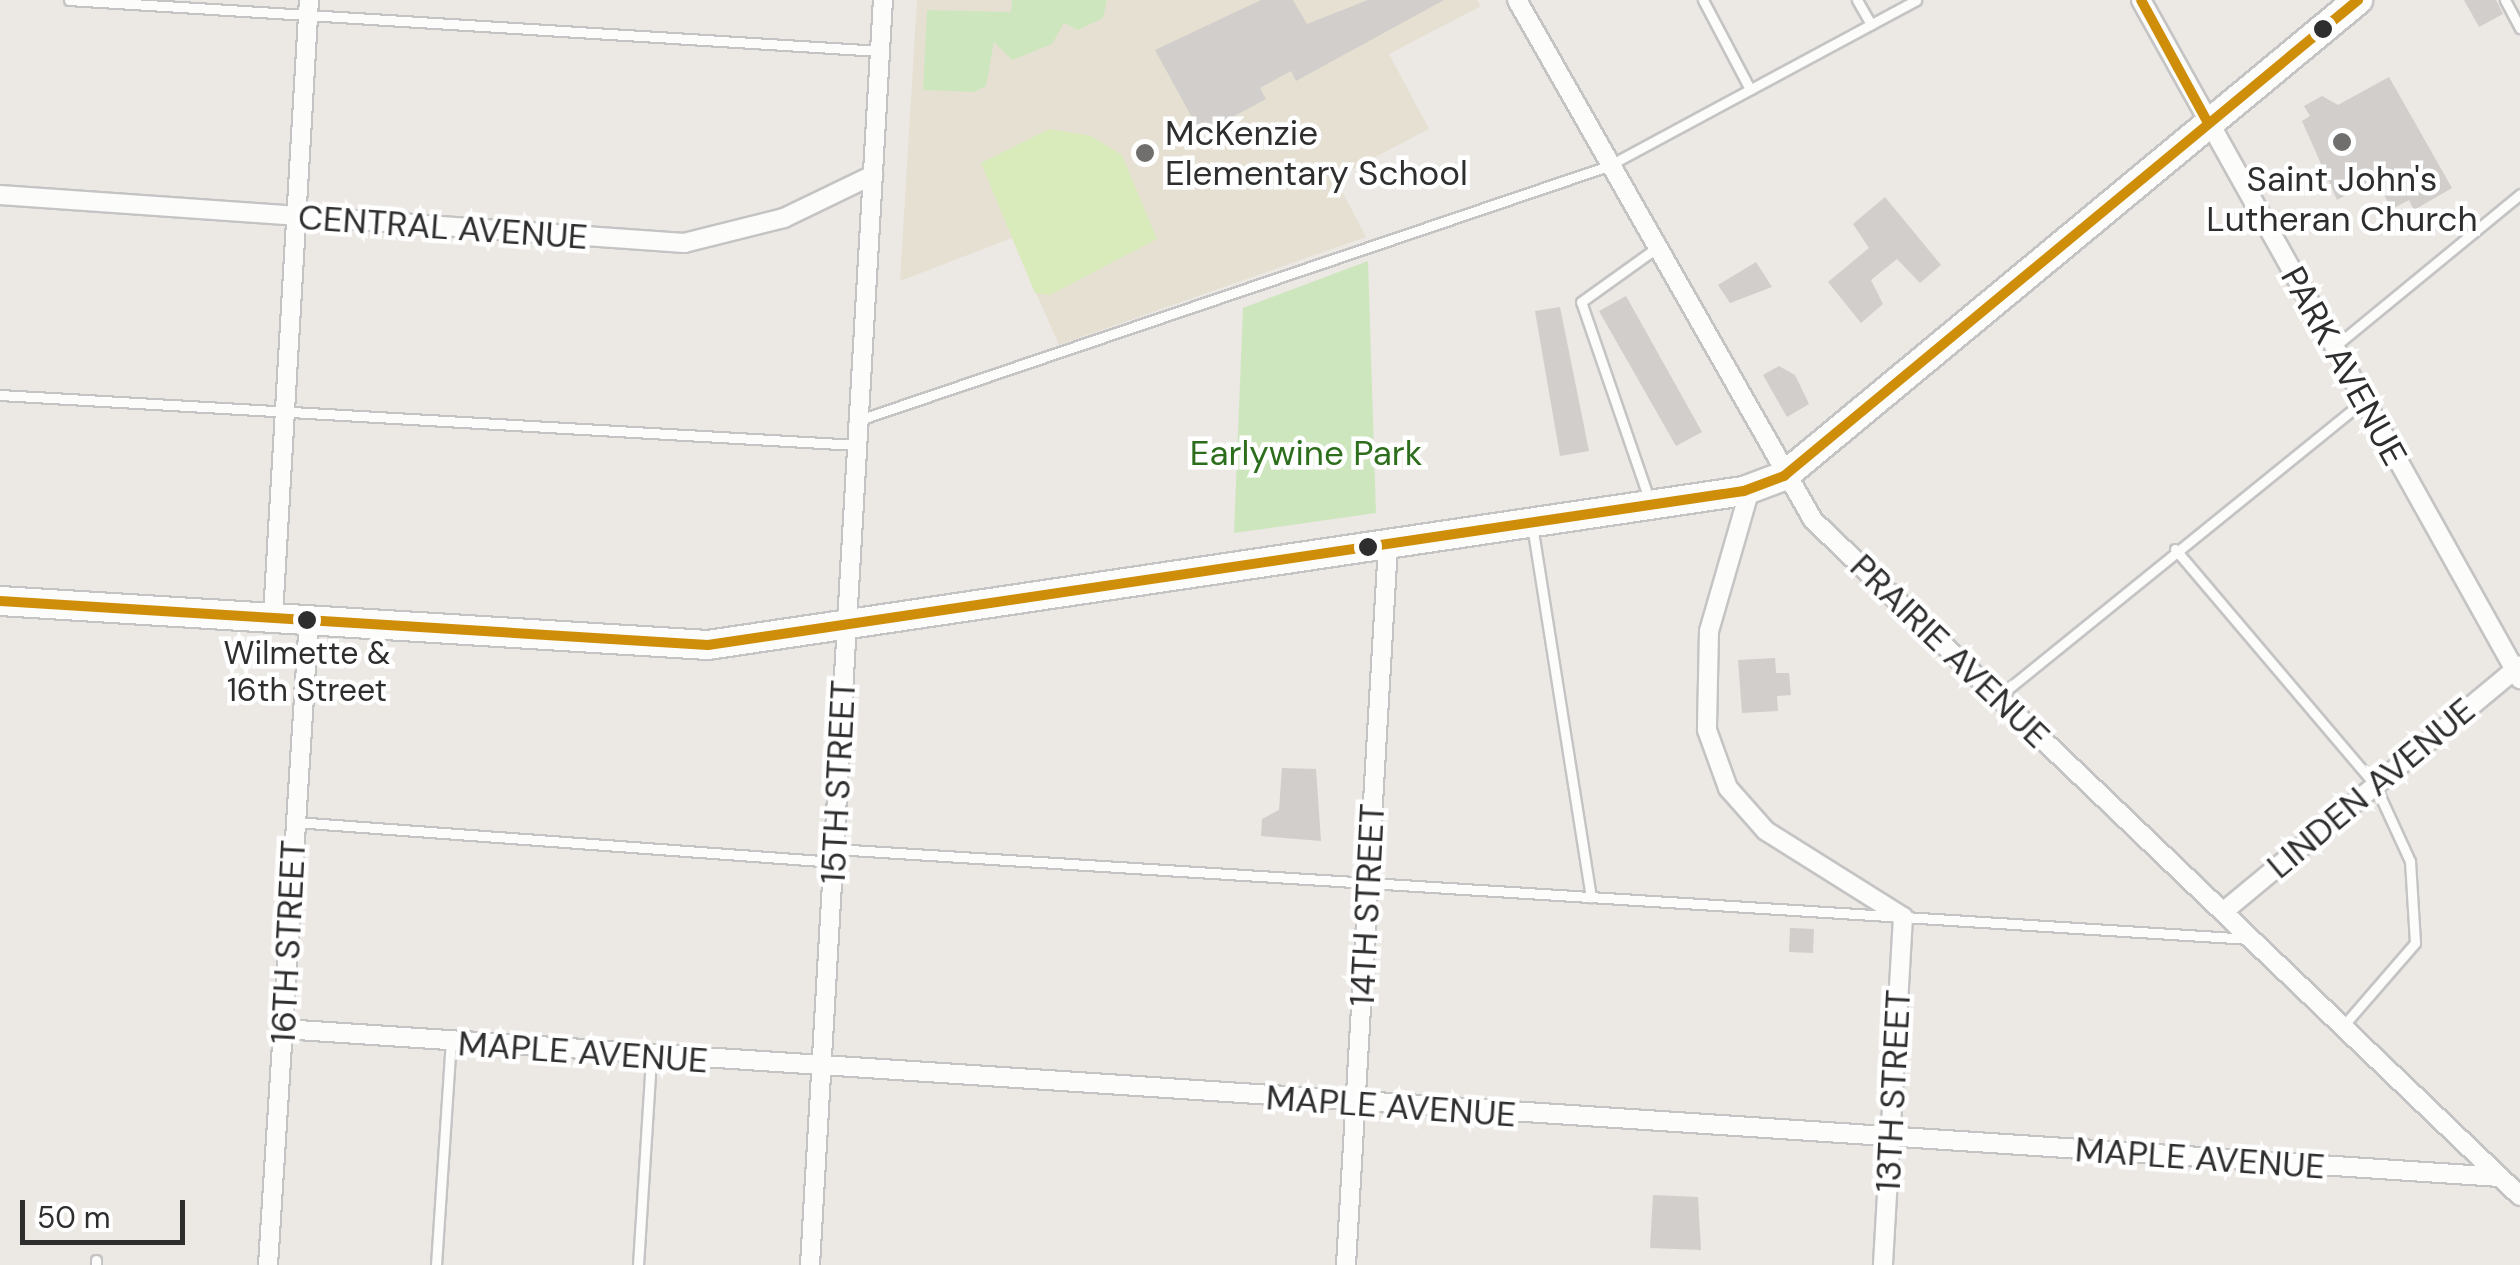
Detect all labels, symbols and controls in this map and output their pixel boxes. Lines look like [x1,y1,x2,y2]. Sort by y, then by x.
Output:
unlabelled marker [2313,19,2333,39]
place label: McKenzie Elementary School [1165,112,1468,194]
marker: Saint John's Lutheran Church [2331,131,2353,153]
marker: McKenzie Elementary School [1134,142,1156,164]
place label: Saint John's Lutheran Church [2206,158,2478,240]
street label: CENTRAL AVENUE [297,196,589,258]
street label: PARK AVENUE [2272,259,2416,473]
park label: Earlywine Park [1190,432,1422,474]
unlabelled marker [1358,537,1378,557]
street label: PRAIRIE AVENUE [1842,545,2058,757]
marker: Wilmette & 16th Street [297,610,317,630]
place label: Wilmette & 16th Street [224,635,390,710]
street label: 15TH STREET [812,679,864,885]
street label: LINDEN AVENUE [2259,689,2483,887]
street label: 14TH STREET [1341,803,1393,1007]
street label: 16TH STREET [262,839,314,1045]
street label: 13TH STREET [1867,989,1919,1193]
street label: MAPLE AVENUE [457,1022,709,1082]
street label: MAPLE AVENUE [1265,1076,1517,1136]
street label: MAPLE AVENUE [2074,1128,2326,1188]
scale bar [25,1180,190,1242]
text: 50 m [37,1198,111,1237]

